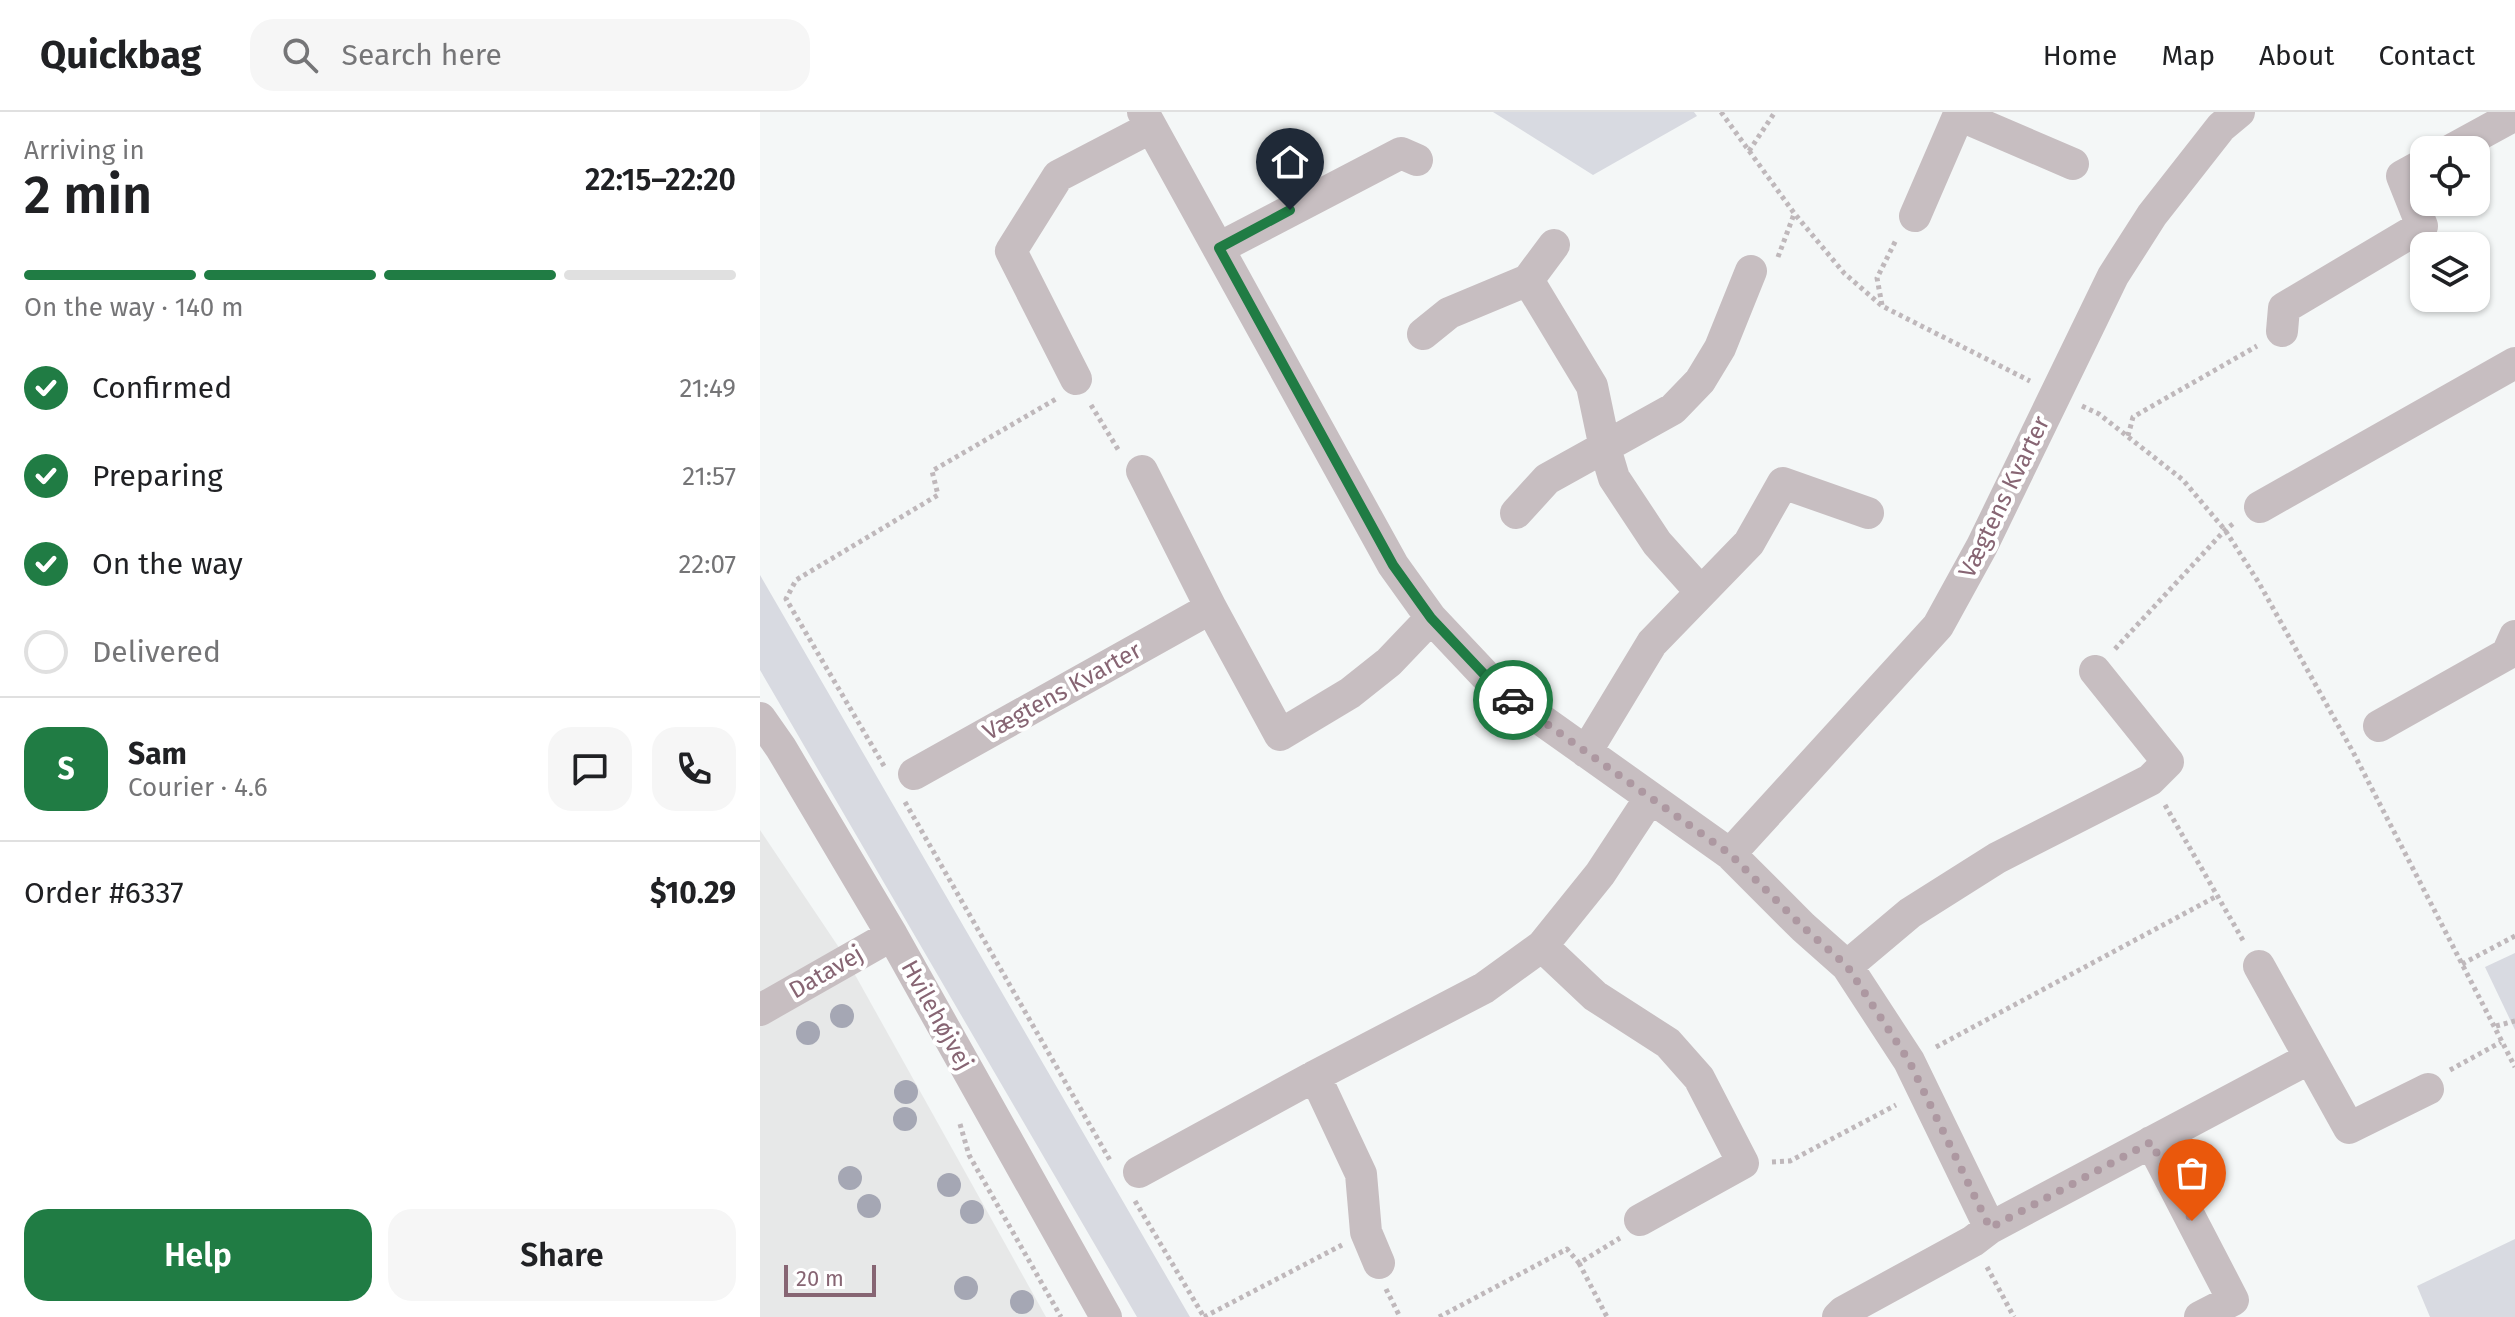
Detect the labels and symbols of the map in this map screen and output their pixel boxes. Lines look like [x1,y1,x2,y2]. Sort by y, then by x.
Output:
pin [1256,128,1324,210]
street label: Vægtens Kvarter [1953,411,2056,582]
street label: Vægtens Kvarter [978,636,1147,746]
courier [1473,660,1553,740]
street label: Datavej [784,940,868,1004]
street label: Hvilehøjvej [895,955,979,1075]
pin [2158,1139,2226,1221]
scale bar [784,1261,876,1297]

